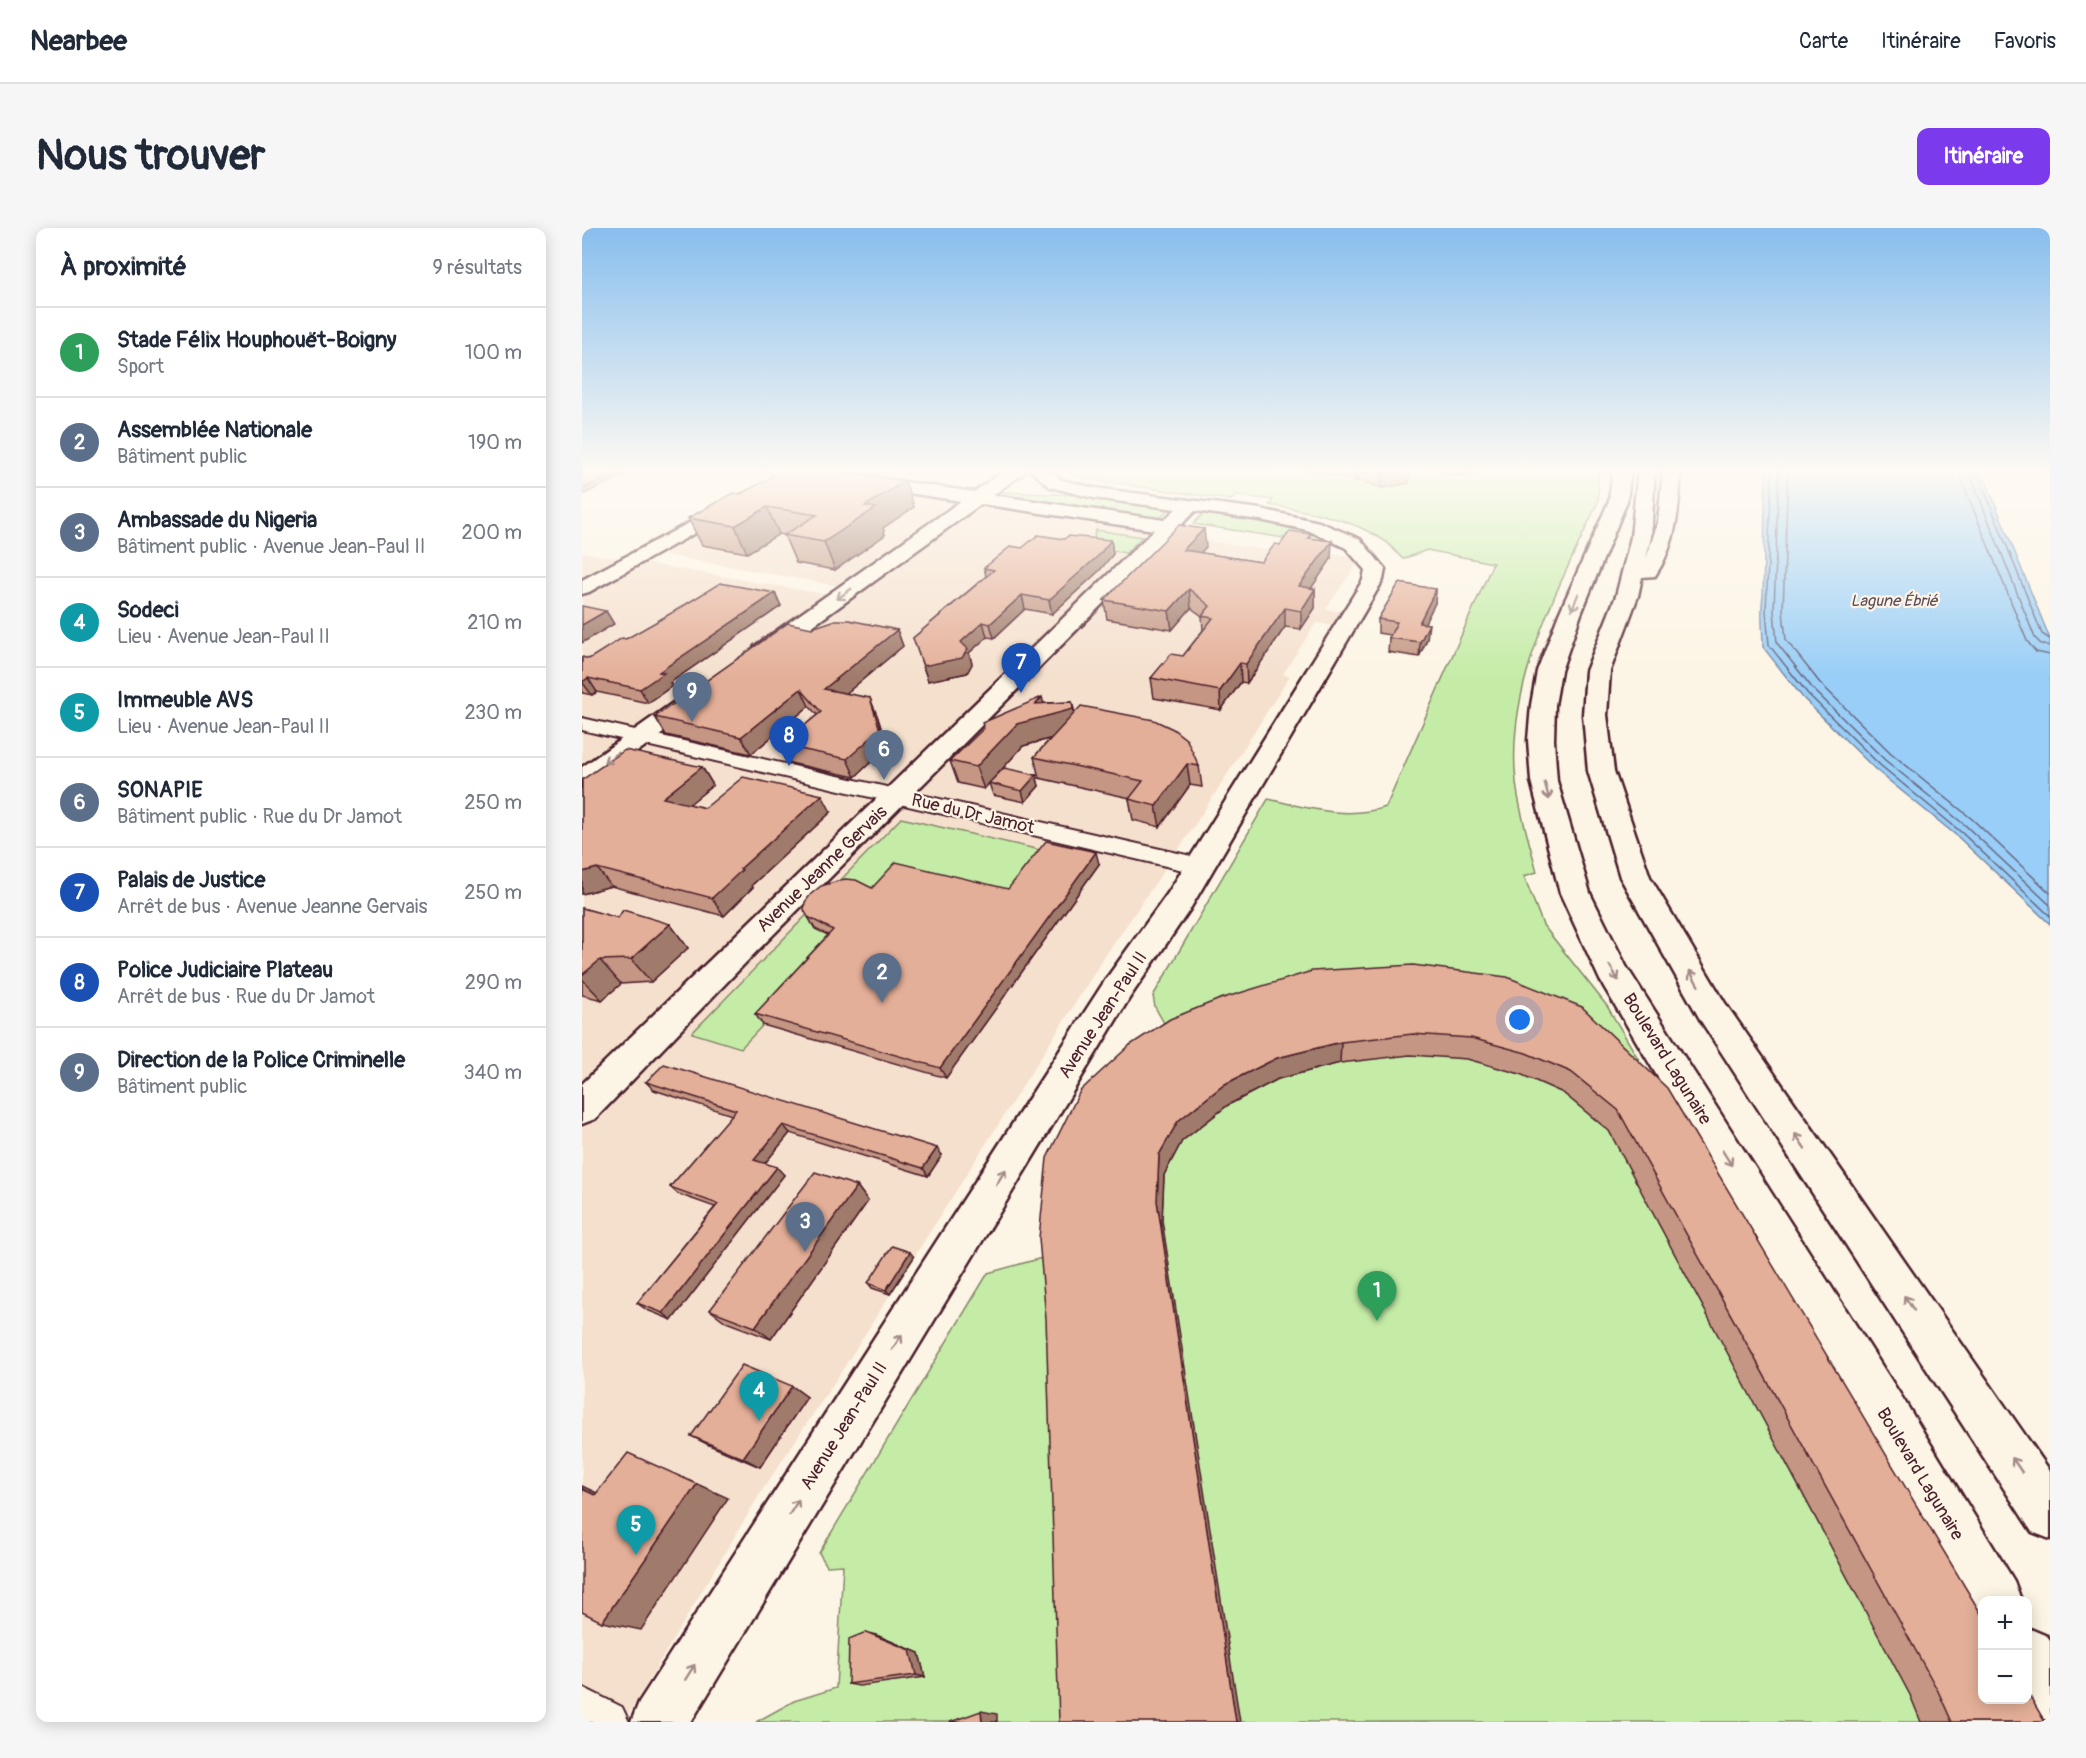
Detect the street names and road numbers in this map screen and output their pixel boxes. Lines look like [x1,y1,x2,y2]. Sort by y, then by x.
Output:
street label: Rue du Dr Jamot [909,789,1037,839]
street label: Avenue Jeanne Gervais [752,801,892,937]
street label: Avenue Jean-Paul II [1053,947,1153,1083]
street label: Boulevard Lagunaire [1617,989,1717,1129]
street label: Avenue Jean-Paul II [795,1358,893,1494]
street label: Boulevard Lagunaire [1871,1404,1969,1545]

